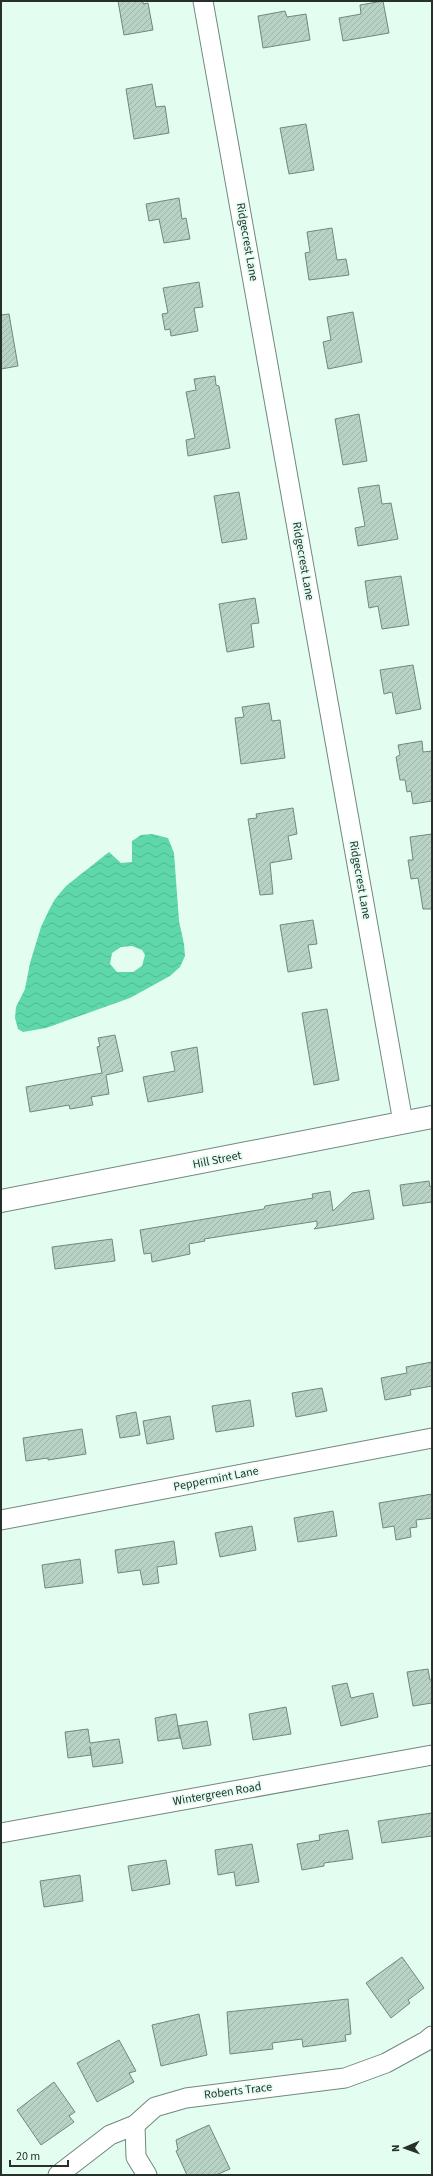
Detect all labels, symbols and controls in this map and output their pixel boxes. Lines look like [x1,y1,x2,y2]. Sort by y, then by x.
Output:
street label: Ridgecrest Lane [232,201,262,283]
street label: Ridgecrest Lane [288,520,318,602]
street label: Ridgecrest Lane [345,839,375,921]
street label: Hill Street [191,1147,243,1173]
street label: Peppermint Lane [172,1462,260,1496]
street label: Wintergreen Road [171,1778,263,1810]
street label: Roberts Trace [203,2078,273,2104]
north arrow [385,2128,425,2168]
scale bar [10,2142,68,2168]
text: N [388,2144,403,2152]
text: 20 m [16,2148,40,2165]

